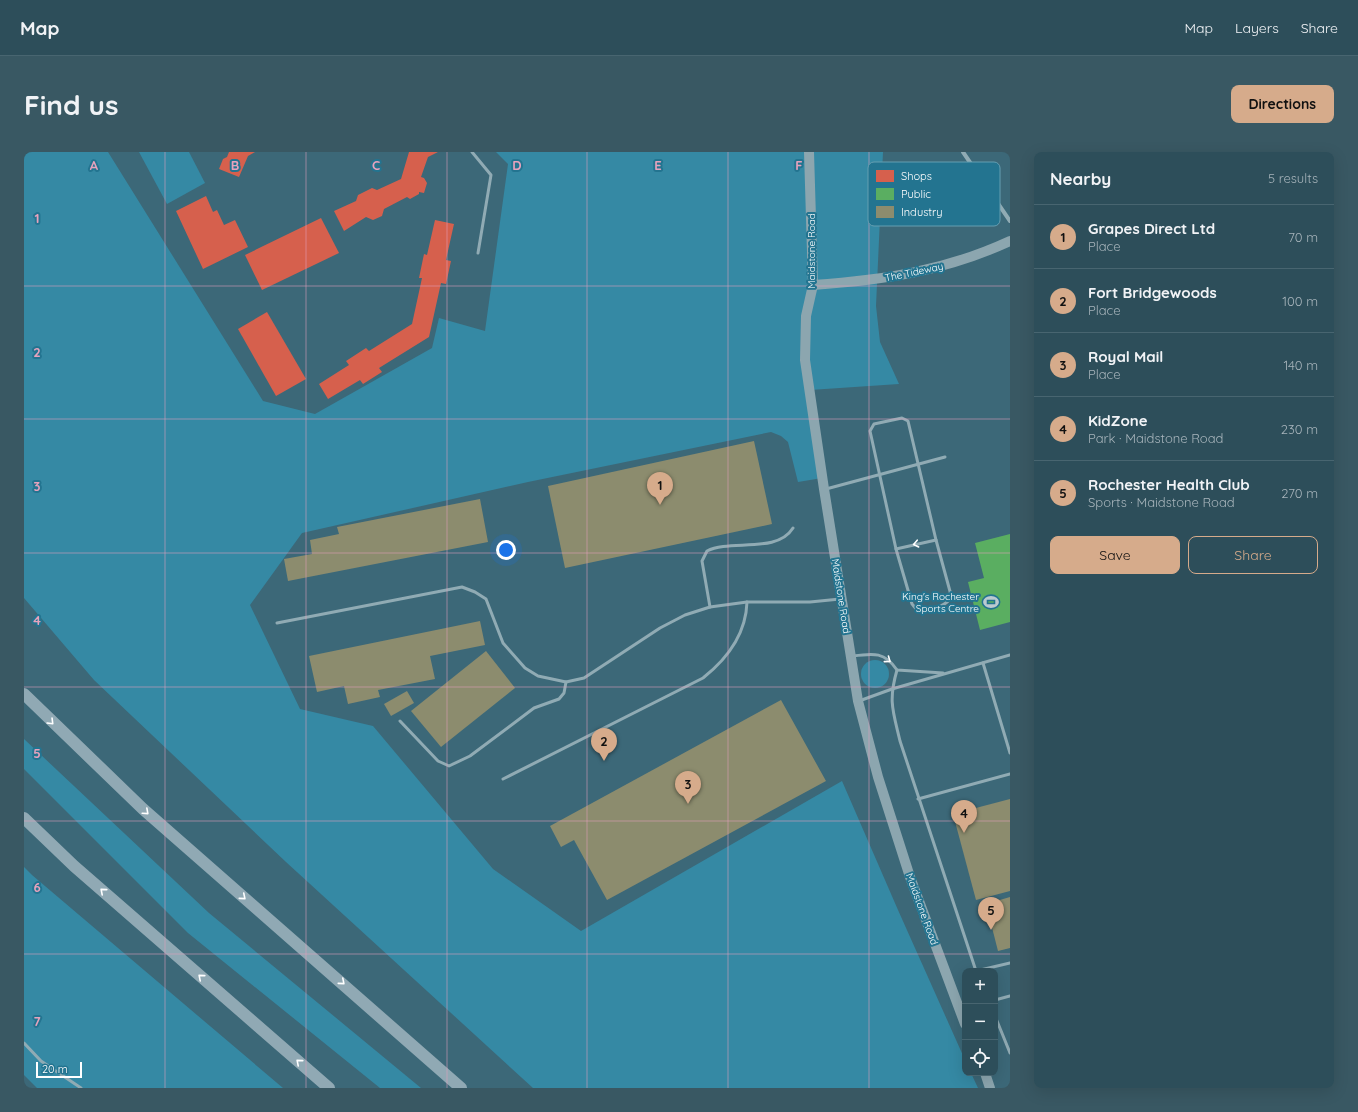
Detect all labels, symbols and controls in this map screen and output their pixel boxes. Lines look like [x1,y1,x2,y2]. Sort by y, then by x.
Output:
text: Map [20,16,59,40]
text: Map [1184,19,1213,37]
text: Layers [1235,19,1279,37]
text: Share [1301,19,1338,37]
button: Directions [1231,85,1334,123]
text: Find us [24,87,118,122]
text: A [90,157,99,173]
text: B [231,157,239,173]
text: C [372,157,380,173]
text: D [512,157,522,173]
text: E [654,157,662,173]
text: F [795,157,803,173]
legend [868,162,1000,226]
text: Nearby [1050,168,1111,189]
text: Shops [901,169,932,183]
text: 5 results [1268,170,1318,186]
text: Public [901,187,931,201]
text: Industry [901,205,943,219]
text: 1 [34,210,40,226]
street label: Maidstone Road [805,213,818,289]
text: Grapes Direct Ltd [1088,219,1215,238]
text: 1 [1060,229,1066,245]
text: 70 m [1288,229,1318,245]
text: Place [1088,238,1121,254]
street label: The Tideway [884,259,944,285]
text: Fort Bridgewoods [1088,283,1217,302]
text: 2 [1059,293,1067,309]
text: 100 m [1282,293,1318,309]
text: Place [1088,302,1121,318]
text: 2 [33,344,41,360]
text: Royal Mail [1088,347,1163,366]
text: 3 [1060,357,1066,373]
text: 140 m [1283,357,1318,373]
text: Place [1088,366,1121,382]
text: KidZone [1088,411,1148,430]
text: 4 [1059,421,1067,437]
text: 230 m [1281,421,1318,437]
text: Park · Maidstone Road [1088,430,1223,446]
pin: 1 [647,472,673,505]
text: Rochester Health Club [1088,475,1250,494]
text: 3 [34,478,41,494]
text: 5 [1059,485,1067,501]
text: 270 m [1281,485,1318,501]
text: Sports · Maidstone Road [1088,494,1235,510]
button: Save [1050,536,1180,574]
button: Share [1188,536,1318,574]
your location [496,540,516,560]
one-way arrow [913,540,919,548]
street label: Maidstone Road [829,558,853,634]
place label: King's Rochester Sports Centre [902,590,979,615]
sports icon: King's Rochester Sports Centre [982,593,1000,611]
text: 4 [33,612,41,628]
one-way arrow [883,655,890,662]
one-way arrow [47,717,54,725]
pin: 2 [591,728,617,761]
text: 5 [33,745,41,761]
pin: 3 [675,771,701,804]
pin: 4 [951,800,977,833]
one-way arrow [141,807,148,814]
street label: Maidstone Road [903,871,941,947]
text: 6 [33,879,41,895]
one-way arrow [100,889,108,896]
one-way arrow [239,893,246,900]
pin: 5 [978,897,1004,930]
map controls [962,968,998,1076]
button: + [962,968,998,1004]
one-way arrow [198,975,205,982]
one-way arrow [337,978,345,985]
button: − [962,1004,998,1040]
text: 7 [33,1013,41,1029]
button: locate [962,1040,998,1076]
scale bar [36,1060,82,1079]
one-way arrow [296,1060,304,1067]
text: 20 m [42,1062,68,1076]

